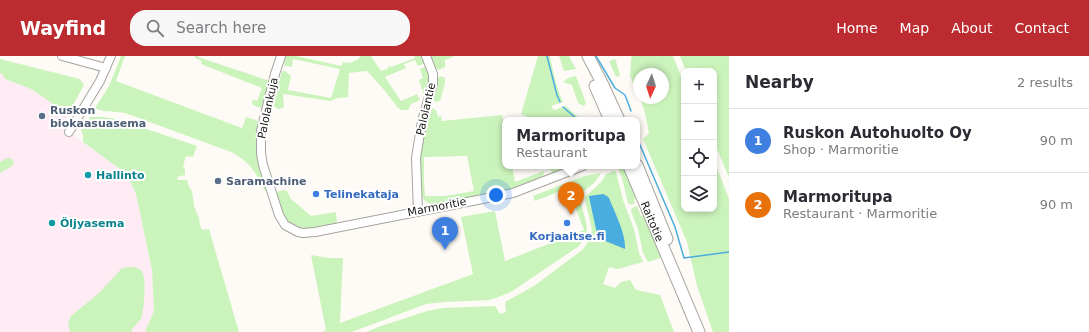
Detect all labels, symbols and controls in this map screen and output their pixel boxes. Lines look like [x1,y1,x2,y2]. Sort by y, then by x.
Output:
search box [130,10,410,46]
text: Wayfind [20,17,106,39]
icon: search [144,17,166,39]
text: Search here [176,19,266,37]
text: Home [836,20,878,36]
text: Map [900,20,929,36]
text: About [951,20,993,36]
text: Contact [1015,20,1069,36]
north arrow [633,68,669,104]
map controls [681,68,717,212]
button: + [681,68,717,104]
text: Nearby [745,72,814,92]
text: 2 results [1017,75,1073,90]
street label: Palolankuja [255,76,281,140]
street label: Palolantie [414,81,438,137]
place label: Ruskon biokaasuasema [50,104,146,130]
button: − [681,104,717,140]
marker: Ruskon biokaasuasema [37,111,47,121]
popup [502,117,640,169]
text: Ruskon Autohuolto Oy [783,124,972,142]
text: Marmoritupa [516,127,626,145]
text: 1 [753,133,763,148]
text: 90 m [1040,133,1073,148]
button: locate [681,140,717,176]
text: Shop · Marmoritie [783,142,899,157]
text: Restaurant [516,145,587,160]
place label: Hallinto [96,169,145,182]
marker: Hallinto [83,170,93,180]
place label: Saramachine [226,175,307,188]
marker: Saramachine [213,176,223,186]
button: layers [681,176,717,212]
pin: 2 [558,182,584,215]
your location [486,185,506,205]
place label: Telinekataja [324,188,399,201]
text: Marmoritupa [783,188,893,206]
marker: Telinekataja [311,189,321,199]
street label: Marmoritie [406,195,468,219]
text: 2 [753,197,763,212]
text: 90 m [1040,197,1073,212]
street label: Raitotie [638,199,667,244]
text: Restaurant · Marmoritie [783,206,937,221]
place label: Öljyasema [60,216,124,230]
pin: 1 [432,217,458,250]
marker: Öljyasema [47,218,57,228]
marker: Korjaaitse.fi [562,218,572,228]
place label: Korjaaitse.fi [529,230,605,243]

